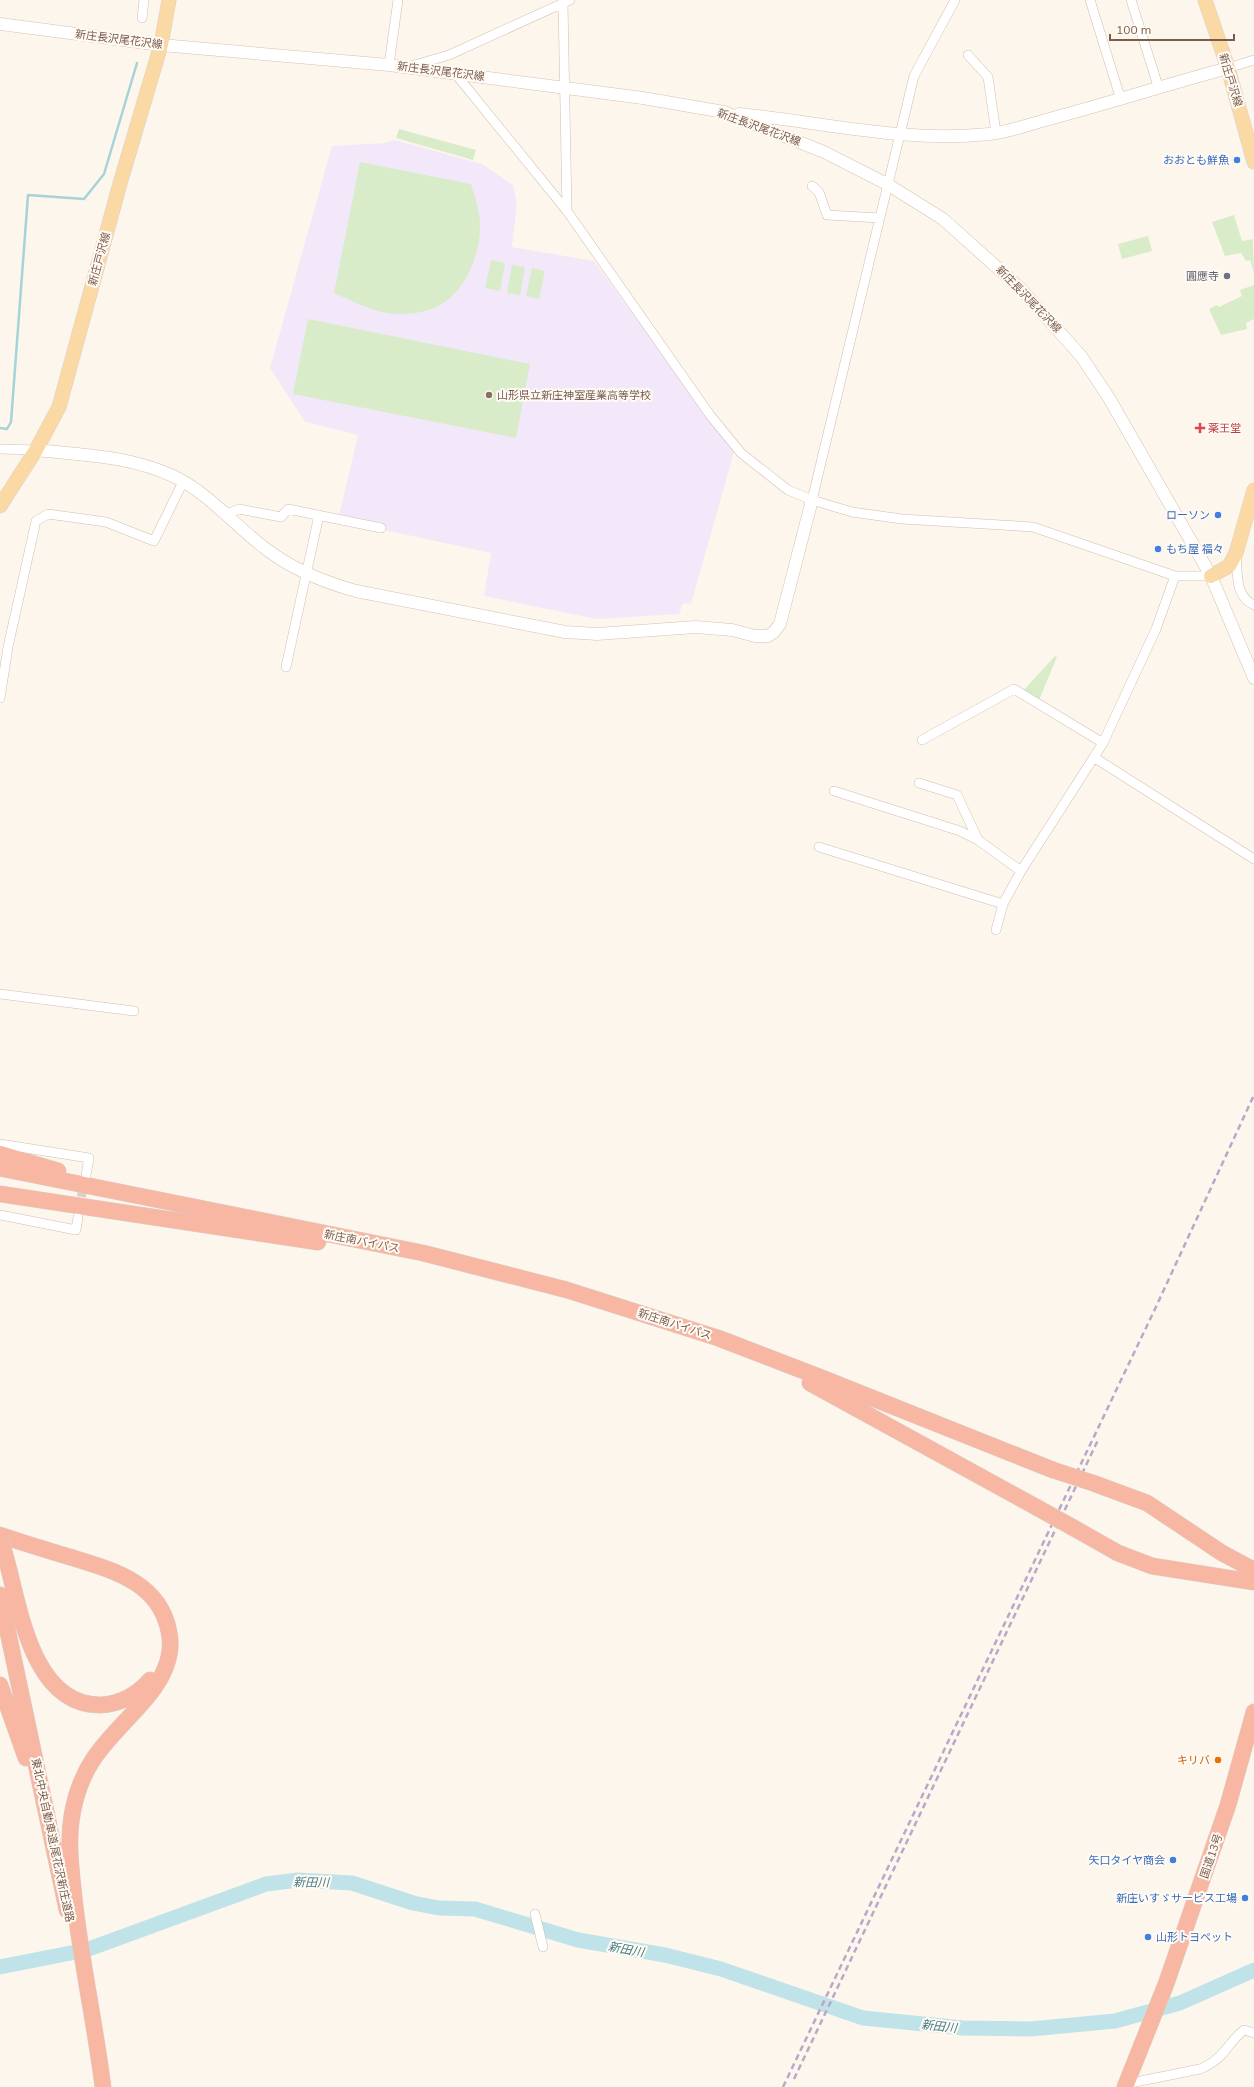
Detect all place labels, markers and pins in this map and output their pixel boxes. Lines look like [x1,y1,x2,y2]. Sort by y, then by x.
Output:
place label: おおとも鮮魚 [1163,153,1229,167]
marker: おおとも鮮魚 [1232,155,1242,165]
place label: 圓應寺 [1186,269,1219,283]
marker: 圓應寺 [1222,271,1232,281]
place label: 山形県立新庄神室産業高等学校 [497,388,651,402]
marker: 山形県立新庄神室産業高等学校 [484,390,494,400]
place label: 薬王堂 [1208,421,1241,435]
marker: 薬王堂 [1195,423,1205,433]
place label: ローソン [1166,508,1210,522]
marker: ローソン [1213,510,1223,520]
place label: もち屋 福々 [1166,542,1224,556]
marker: もち屋 福々 [1153,544,1163,554]
place label: キリバ [1177,1753,1210,1767]
marker: キリバ [1213,1755,1223,1765]
place label: 矢口タイヤ商会 [1088,1853,1165,1867]
marker: 矢口タイヤ商会 [1168,1855,1178,1865]
place label: 新庄いすゞサービス工場 [1116,1891,1237,1905]
marker: 新庄いすゞサービス工場 [1240,1893,1250,1903]
place label: 山形トヨペット [1156,1930,1233,1944]
marker: 山形トヨペット [1143,1932,1153,1942]

